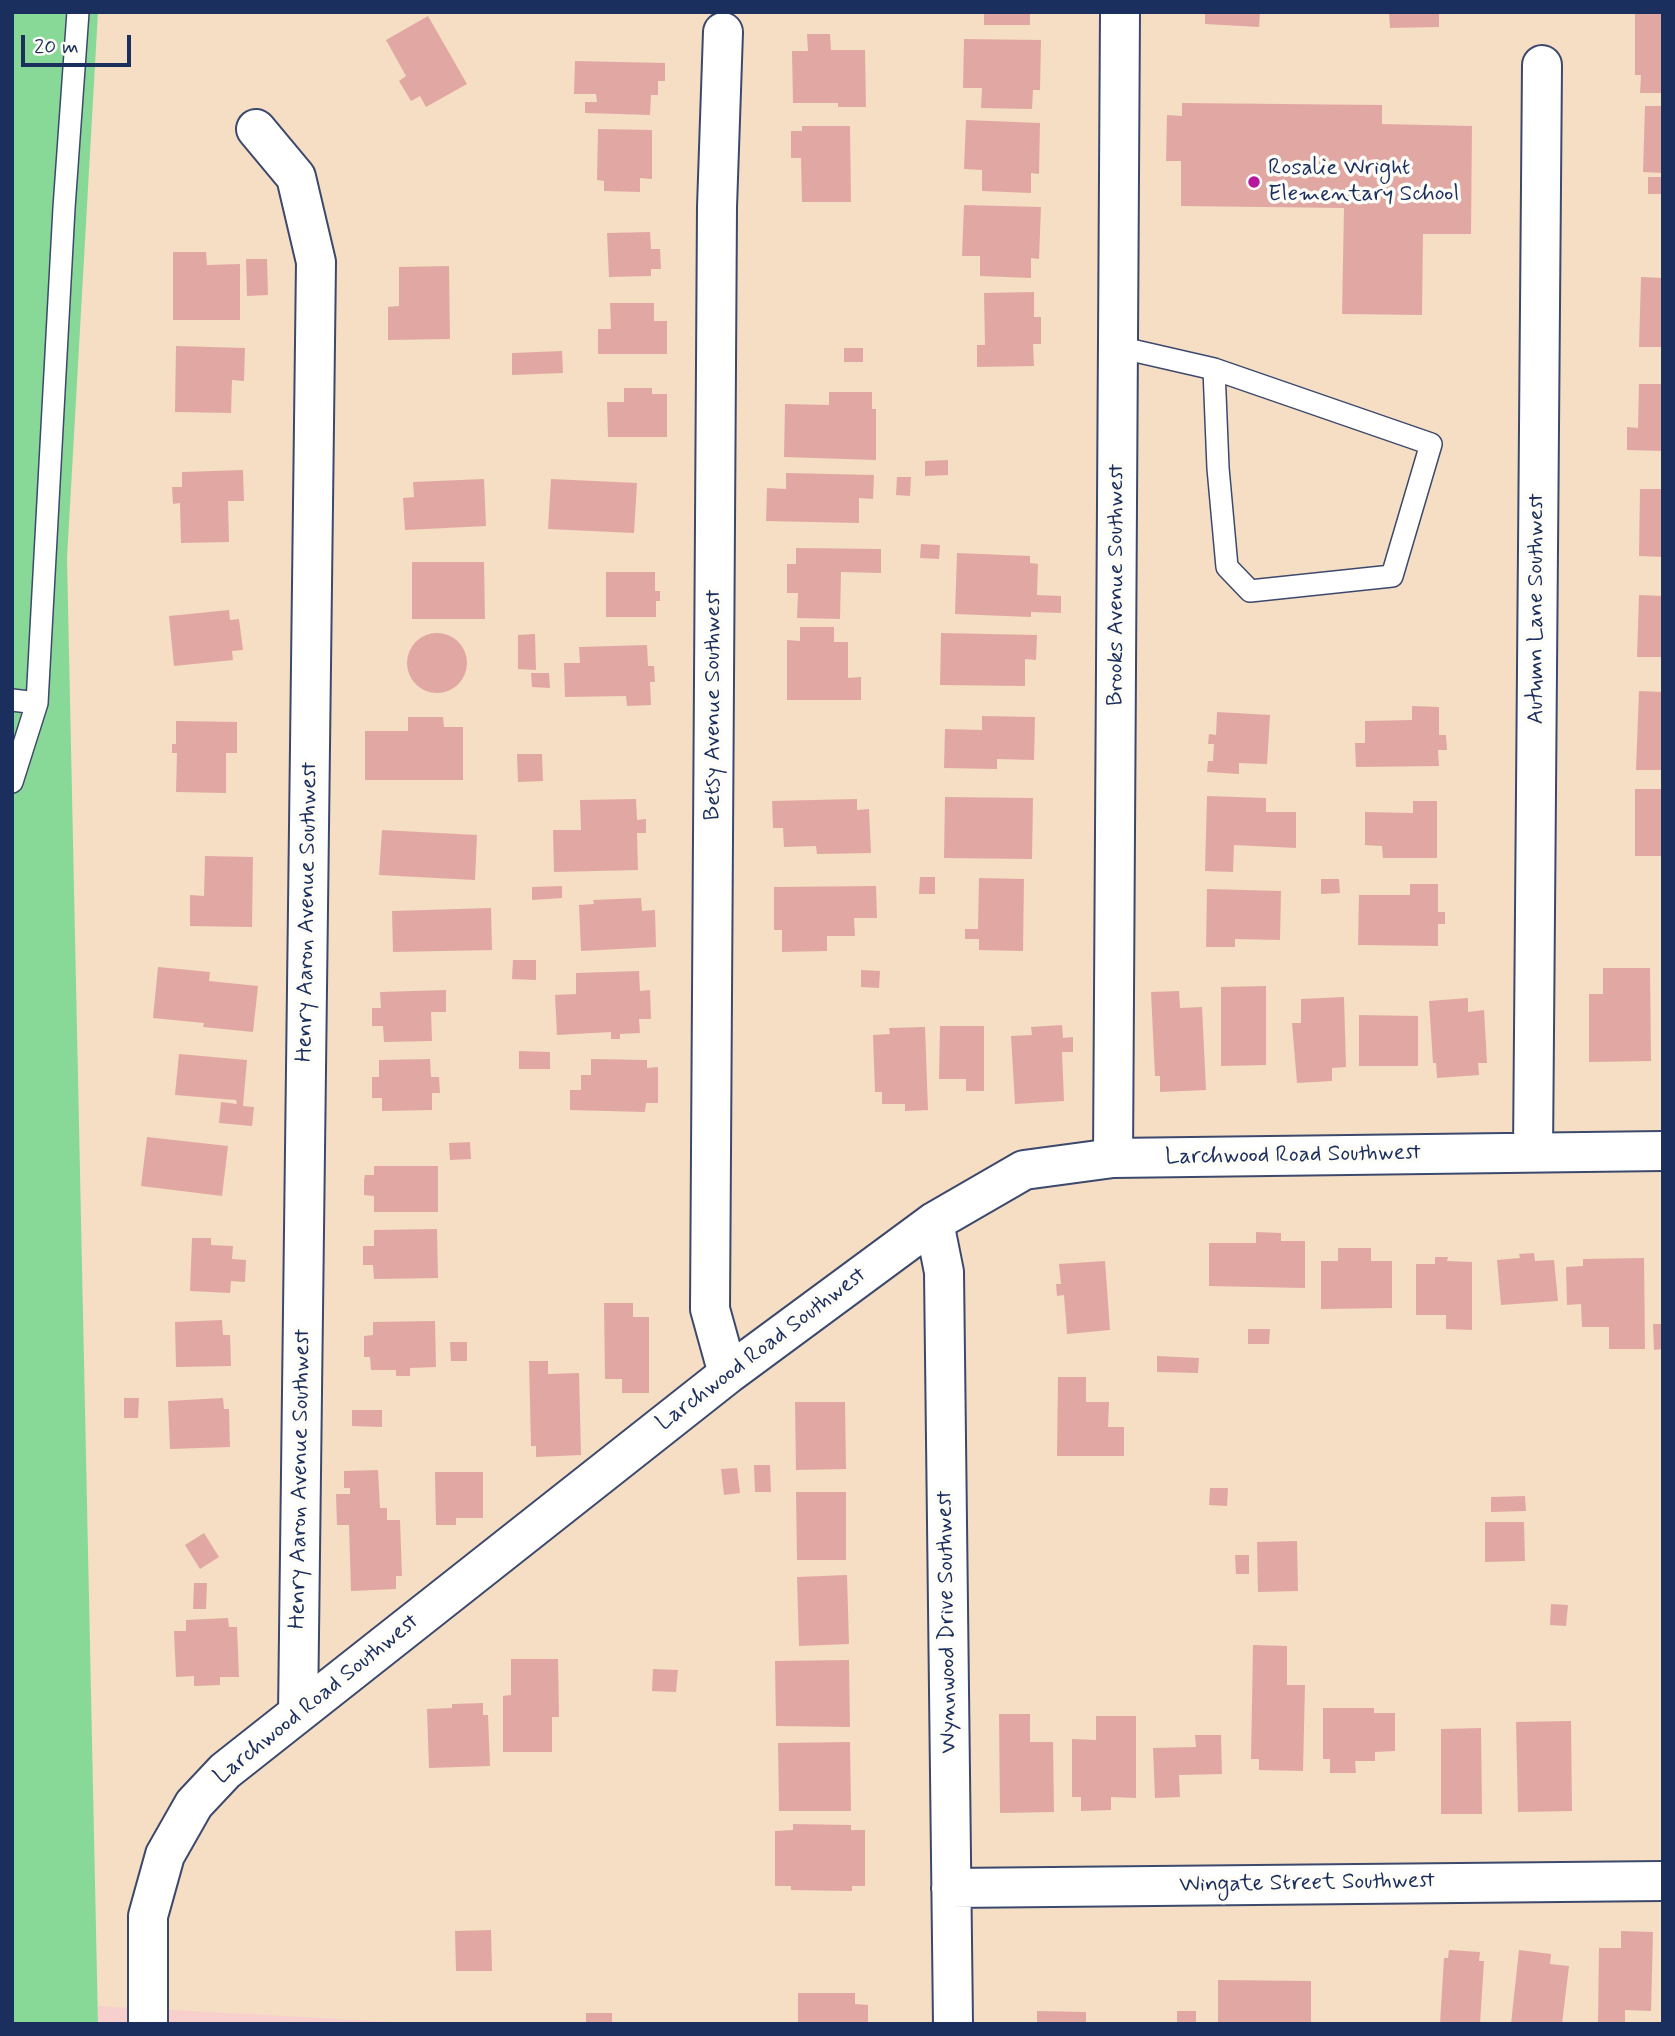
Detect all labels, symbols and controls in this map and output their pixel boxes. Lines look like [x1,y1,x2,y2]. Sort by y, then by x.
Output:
scale bar [24,21,135,65]
text: 20 m [34,33,79,61]
place label: Rosalie Wright Elementary School [1268,155,1459,209]
marker: Rosalie Wright Elementary School [1246,174,1262,190]
street label: Brooks Avenue Southwest [1103,464,1131,706]
street label: Autumn Lane Southwest [1523,493,1551,725]
street label: Betsy Avenue Southwest [700,590,728,820]
street label: Henry Aaron Avenue Southwest [292,762,324,1062]
street label: Larchwood Road Southwest [1165,1140,1421,1172]
street label: Larchwood Road Southwest [652,1262,872,1438]
street label: Henry Aaron Avenue Southwest [285,1329,317,1629]
street label: Wynnwood Drive Southwest [932,1490,964,1754]
street label: Larchwood Road Southwest [209,1609,425,1791]
street label: Wingate Street Southwest [1179,1868,1435,1900]

